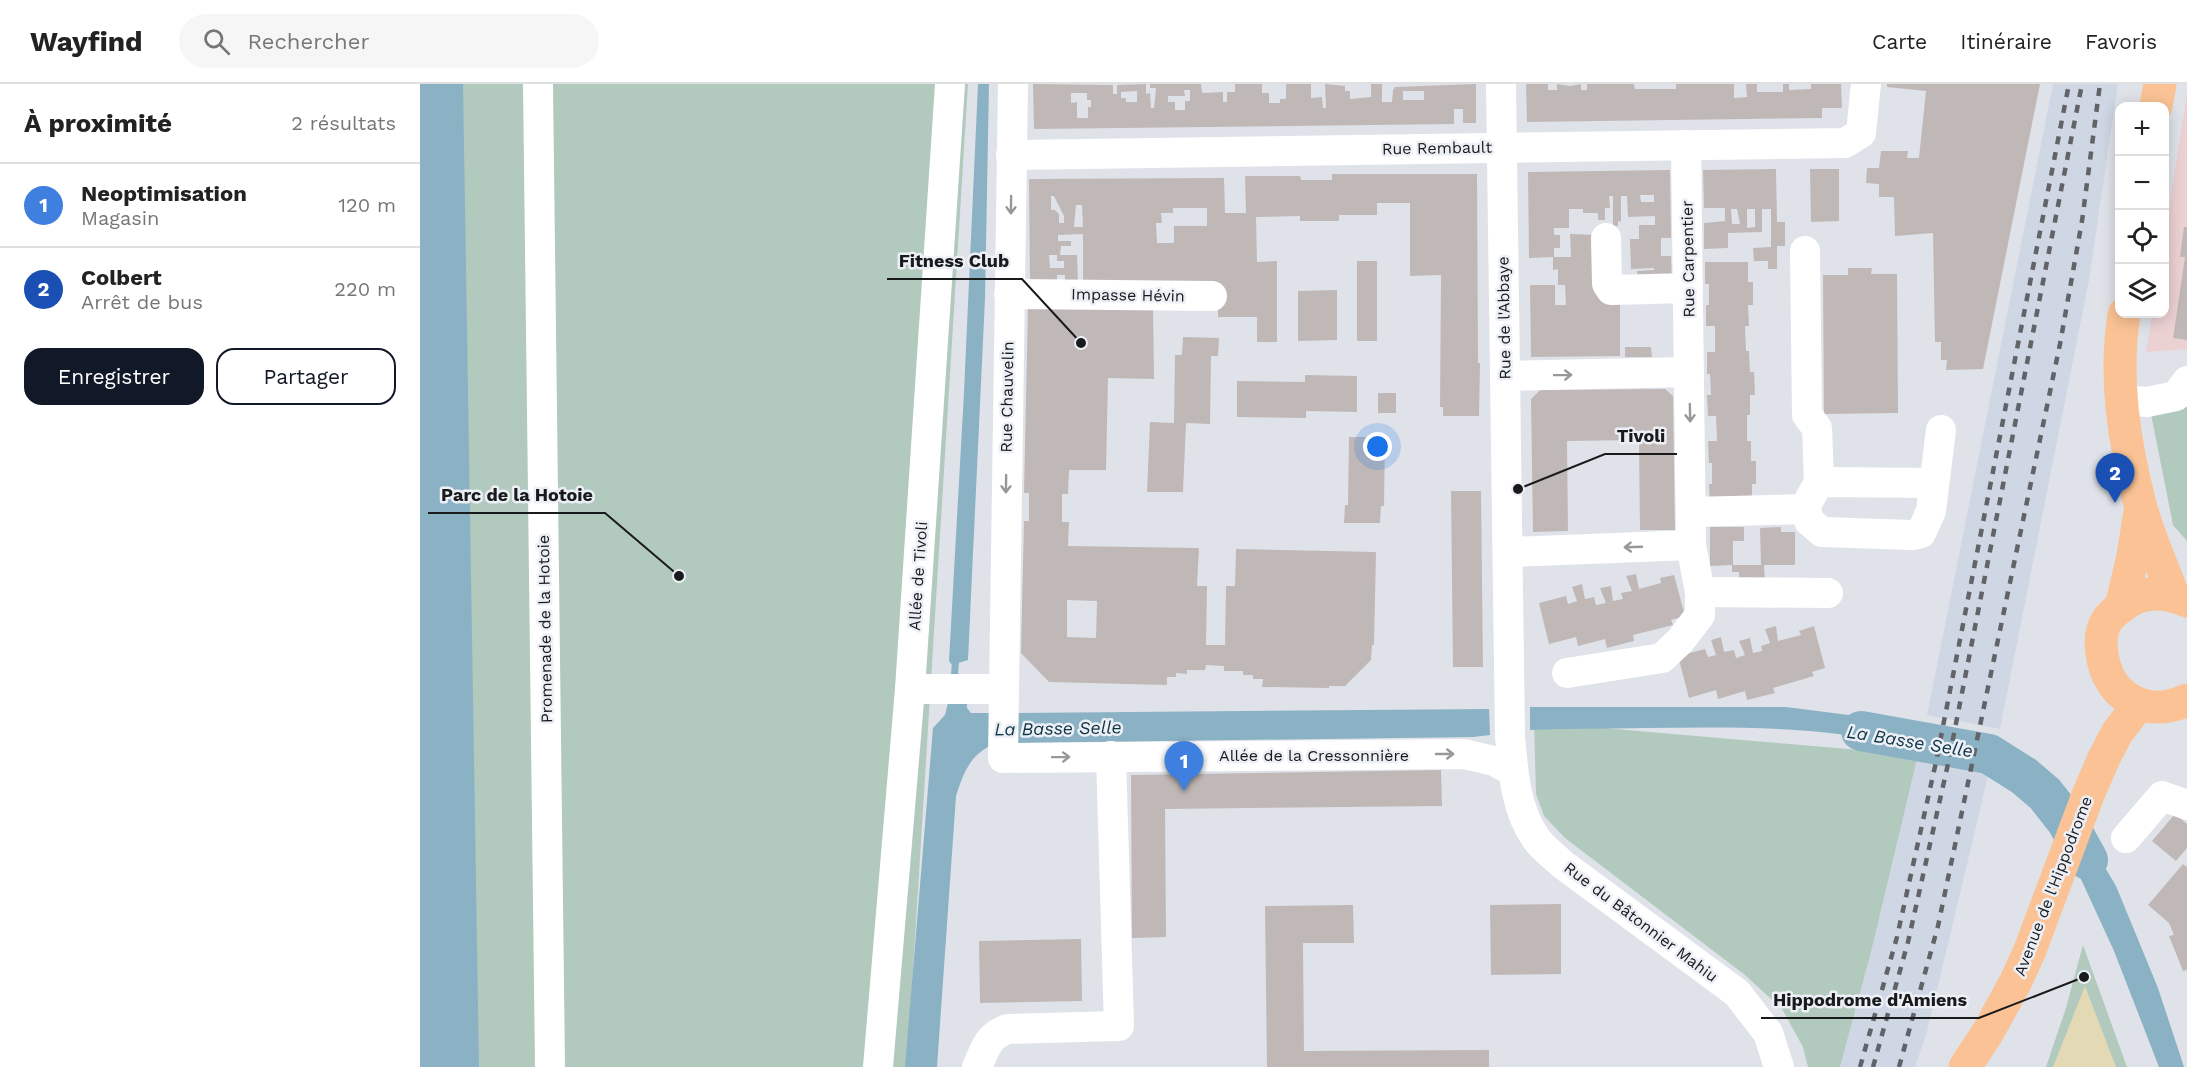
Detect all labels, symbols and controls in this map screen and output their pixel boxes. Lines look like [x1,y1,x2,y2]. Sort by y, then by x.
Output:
search box [179,14,599,68]
text: Wayfind [30,25,143,58]
icon: search [200,25,233,58]
text: Rechercher [248,29,369,54]
text: Carte [1872,29,1927,54]
text: Itinéraire [1960,29,2052,54]
text: Favoris [2085,29,2157,54]
map controls [2115,102,2169,318]
button: + [2115,102,2169,156]
text: À proximité [24,108,172,138]
text: 2 résultats [291,111,396,135]
street label: Rue Rembault [1382,138,1493,158]
button: − [2115,156,2169,210]
text: Neoptimisation [81,181,247,206]
text: 1 [39,193,48,217]
text: 120 m [338,193,396,217]
one-way arrow [1005,195,1016,215]
street label: Rue Carpentier [1677,200,1699,318]
text: Magasin [81,206,159,230]
button: locate [2115,210,2169,264]
callout: Fitness Club [887,243,1022,279]
text: Fitness Club [899,250,1009,271]
street label: Rue de l'Abbaye [1493,256,1515,380]
button: layers [2115,264,2169,318]
text: Colbert [81,265,162,290]
text: 2 [38,277,49,301]
text: 220 m [334,277,396,301]
street label: Impasse Hévin [1071,285,1185,305]
text: Arrêt de bus [81,290,203,314]
street label: Rue Chauvelin [997,341,1017,453]
button: Enregistrer [24,348,204,405]
button: Partager [216,348,396,405]
one-way arrow [1553,369,1573,381]
one-way arrow [1684,403,1695,423]
callout: Tivoli [1605,418,1677,454]
text: Tivoli [1617,425,1665,446]
your location [1363,432,1392,461]
pin: 2 [2096,454,2134,503]
one-way arrow [1000,474,1012,494]
callout: Parc de la Hotoie [428,477,605,513]
text: Parc de la Hotoie [441,484,593,505]
street label: Allée de Tivoli [905,521,931,631]
street label: Promenade de la Hotoie [534,535,556,723]
one-way arrow [1623,541,1643,553]
water label: La Basse Selle [994,716,1122,740]
water label: La Basse Selle [1845,721,1975,761]
pin: 1 [1164,742,1203,791]
street label: Allée de la Cressonnière [1219,746,1409,765]
one-way arrow [1435,748,1455,760]
one-way arrow [1051,751,1071,763]
street label: Avenue de l'Hippodrome [2010,793,2096,979]
street label: Rue du Bâtonnier Mahiu [1560,858,1722,986]
callout: Hippodrome d'Amiens [1761,982,1979,1018]
text: Hippodrome d'Amiens [1773,989,1968,1010]

